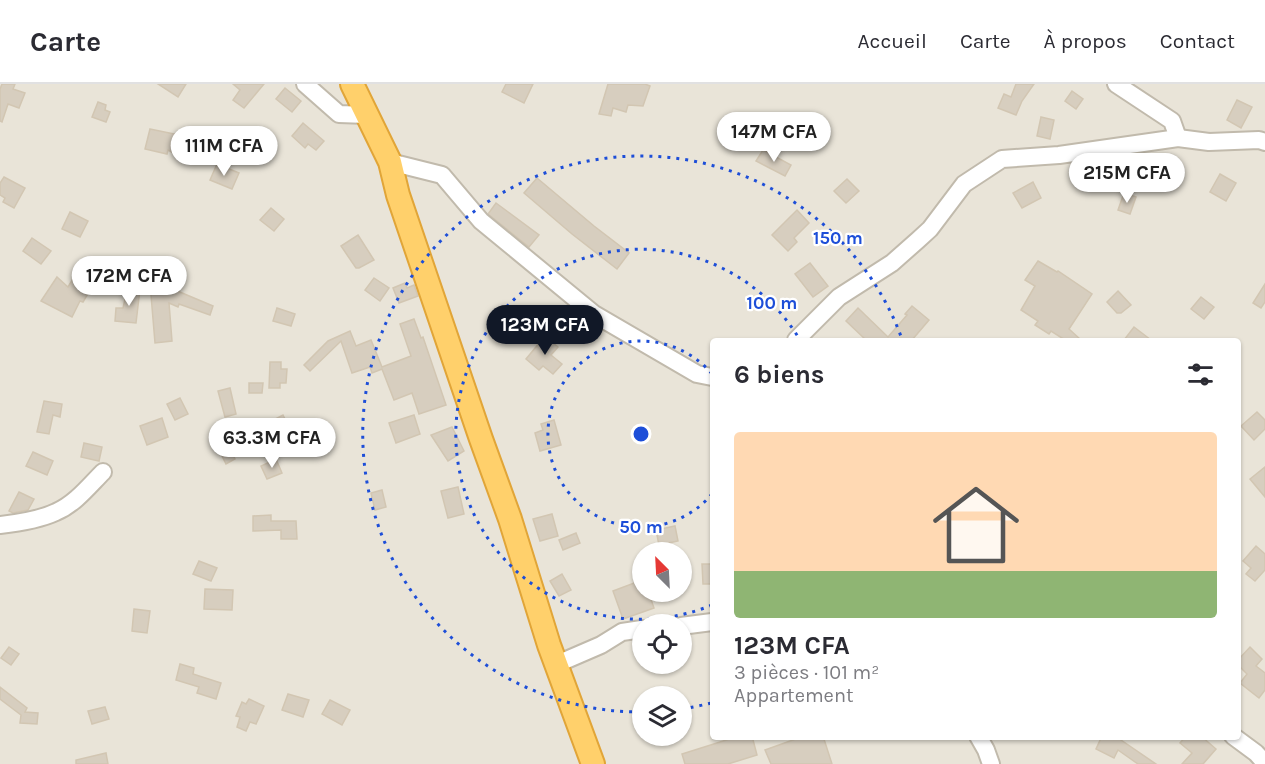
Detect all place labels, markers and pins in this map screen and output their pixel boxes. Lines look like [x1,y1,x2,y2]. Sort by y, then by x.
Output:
pin: 147M CFA [712,112,836,163]
pin: 111M CFA [162,126,286,177]
pin: 215M CFA [1065,153,1189,204]
pin: 172M CFA [67,256,191,307]
pin: 123M CFA [483,305,607,356]
pin: 63.3M CFA [203,418,341,469]
centre of rings [631,424,651,444]

